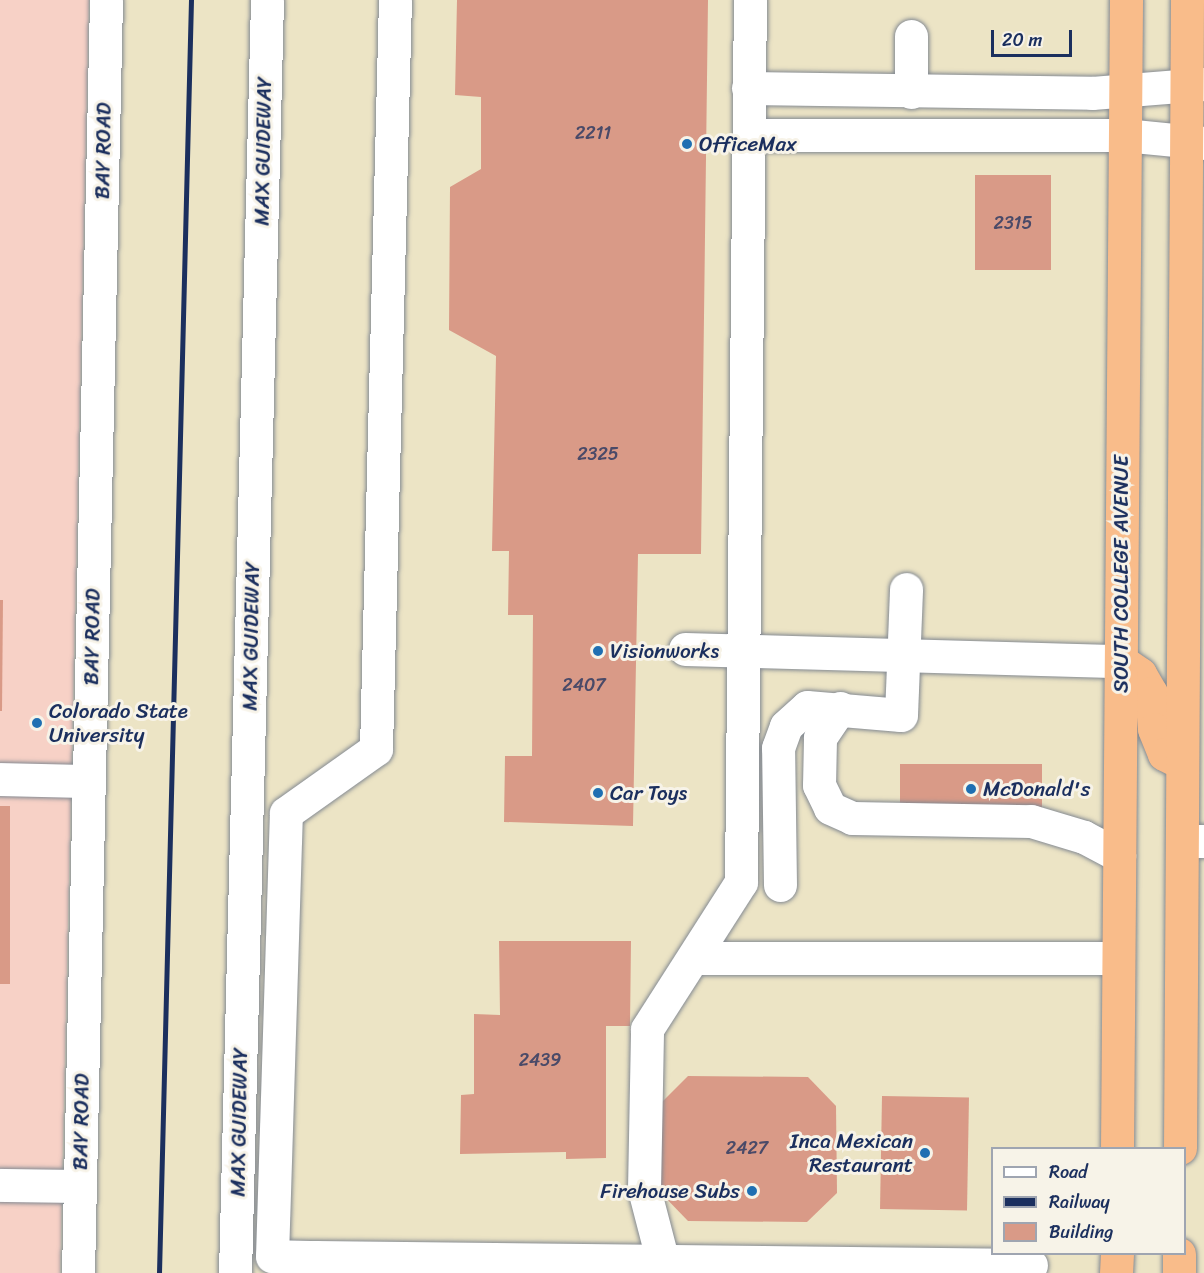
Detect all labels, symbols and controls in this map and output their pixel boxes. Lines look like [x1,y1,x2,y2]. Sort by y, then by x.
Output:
scale bar [994,18,1075,56]
text: 20 m [1002,24,1042,56]
street label: MAX GUIDEWAY [249,76,277,226]
street label: BAY ROAD [90,102,116,200]
house number: 2211 [575,122,611,144]
place label: OfficeMax [699,131,797,157]
marker: OfficeMax [680,137,694,151]
house number: 2315 [994,212,1032,234]
house number: 2325 [577,443,619,465]
street label: SOUTH COLLEGE AVENUE [1108,455,1134,693]
street label: MAX GUIDEWAY [237,561,265,711]
street label: BAY ROAD [79,588,105,686]
place label: Visionworks [610,638,719,664]
marker: Visionworks [591,644,605,658]
house number: 2407 [562,674,606,696]
place label: Colorado State University [49,698,189,748]
marker: Colorado State University [30,716,44,730]
place label: McDonald's [983,776,1090,802]
place label: Car Toys [610,780,689,806]
marker: McDonald's [964,782,978,796]
marker: Car Toys [591,786,605,800]
street label: MAX GUIDEWAY [225,1047,253,1197]
house number: 2439 [519,1049,561,1071]
street label: BAY ROAD [68,1073,94,1171]
place label: Inca Mexican Restaurant [790,1128,913,1178]
house number: 2427 [726,1137,768,1159]
marker: Inca Mexican Restaurant [918,1146,932,1160]
legend [991,1147,1186,1255]
text: Road [1049,1156,1088,1188]
place label: Firehouse Subs [600,1178,740,1204]
marker: Firehouse Subs [745,1184,759,1198]
text: Railway [1049,1186,1110,1218]
text: Building [1049,1216,1113,1248]

